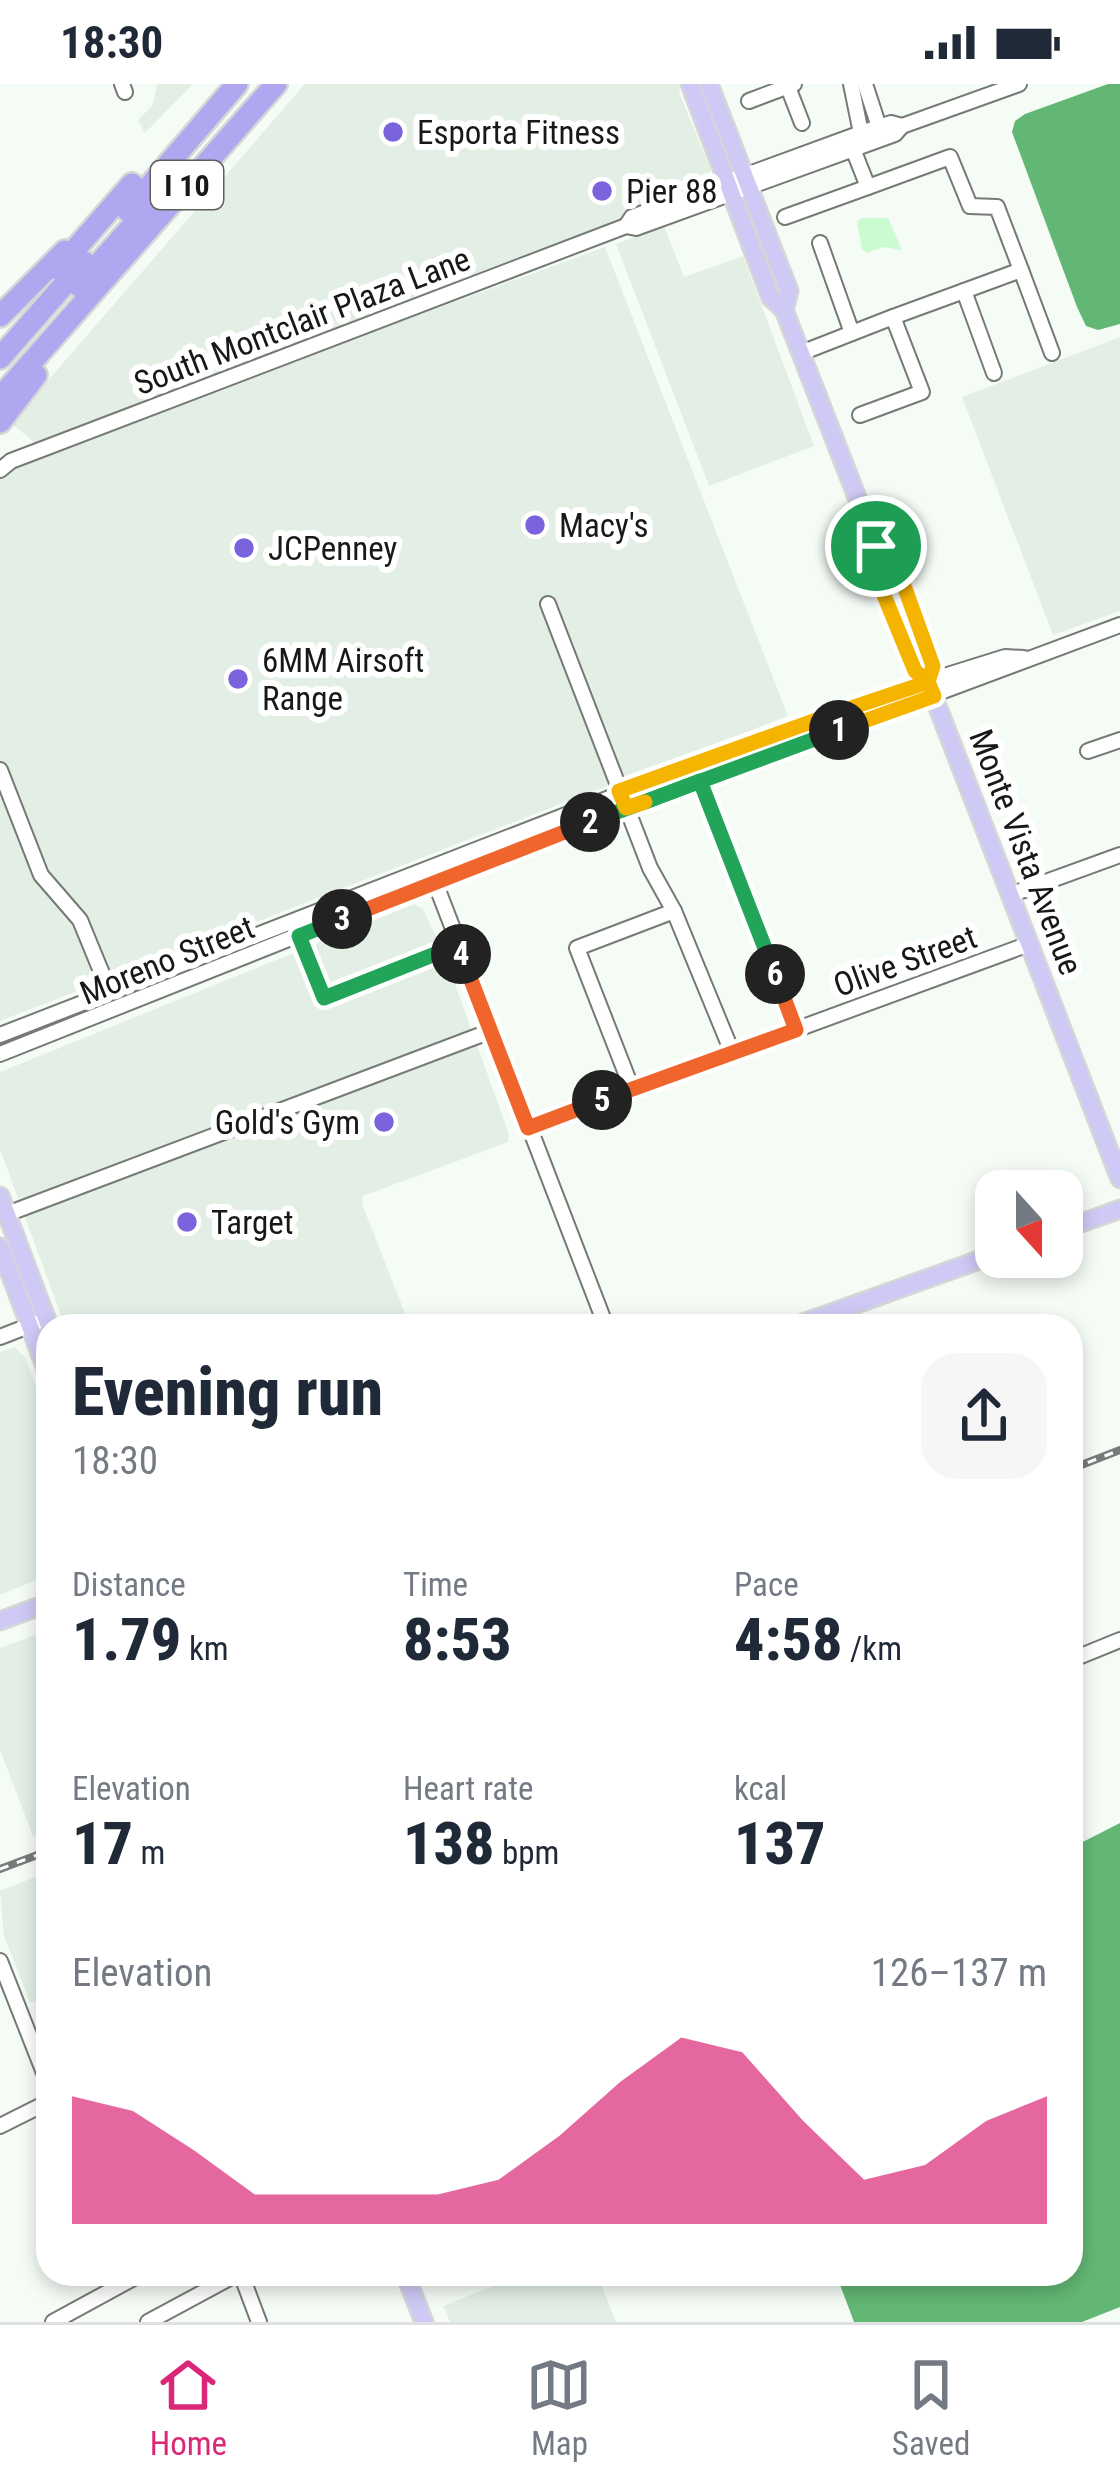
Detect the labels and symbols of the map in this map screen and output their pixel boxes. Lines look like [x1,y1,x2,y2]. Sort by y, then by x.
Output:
place label: Esporta Fitness [417,113,620,152]
marker: Esporta Fitness [380,119,406,145]
road number: I 10 [151,161,223,209]
place label: Pier 88 [626,172,718,211]
marker: Pier 88 [589,178,615,204]
street label: South Montclair Plaza Lane [129,239,475,403]
pin [825,495,927,597]
place label: Macy's [559,506,649,545]
marker: Macy's [522,512,548,538]
place label: JCPenney [268,529,397,568]
marker: JCPenney [231,535,257,561]
place label: 6MM Airsoft Range [262,641,424,718]
marker: 6MM Airsoft Range [225,666,251,692]
pin: 1 [809,700,869,760]
street label: Monte Vista Avenue [961,724,1091,980]
pin: 2 [560,792,620,852]
pin: 3 [312,889,372,949]
street label: Moreno Street [74,907,260,1013]
street label: Olive Street [828,917,982,1005]
pin: 4 [431,924,491,984]
pin: 6 [745,944,805,1004]
pin: 5 [572,1070,632,1130]
place label: Gold's Gym [215,1103,360,1142]
marker: Gold's Gym [371,1109,397,1135]
north arrow [975,1170,1083,1278]
place label: Target [211,1203,293,1242]
marker: Target [174,1209,200,1235]

